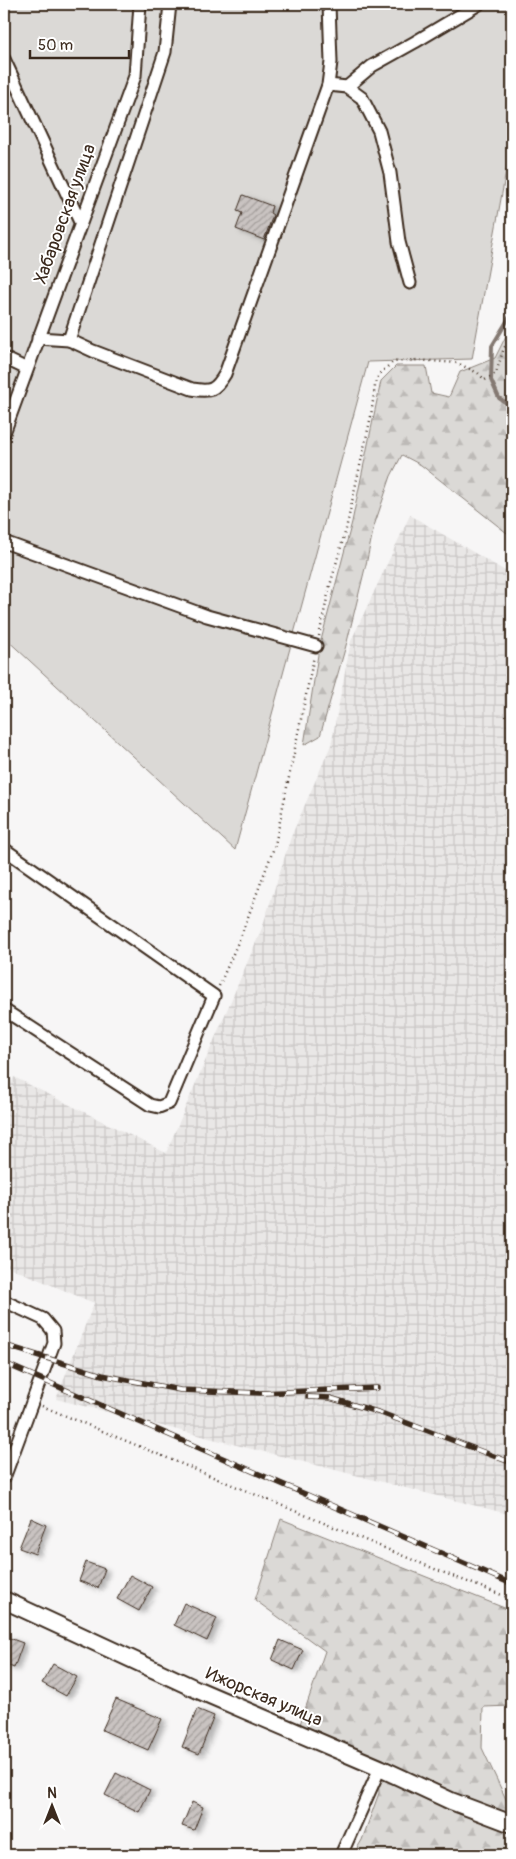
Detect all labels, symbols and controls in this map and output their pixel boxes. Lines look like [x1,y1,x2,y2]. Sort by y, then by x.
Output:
scale bar [30,28,129,60]
text: 50 m [38,36,73,55]
street label: Хабаровская улица [29,141,101,287]
street label: Ижорская улица [202,1662,326,1732]
north arrow [28,1782,78,1832]
text: N [47,1785,57,1802]

